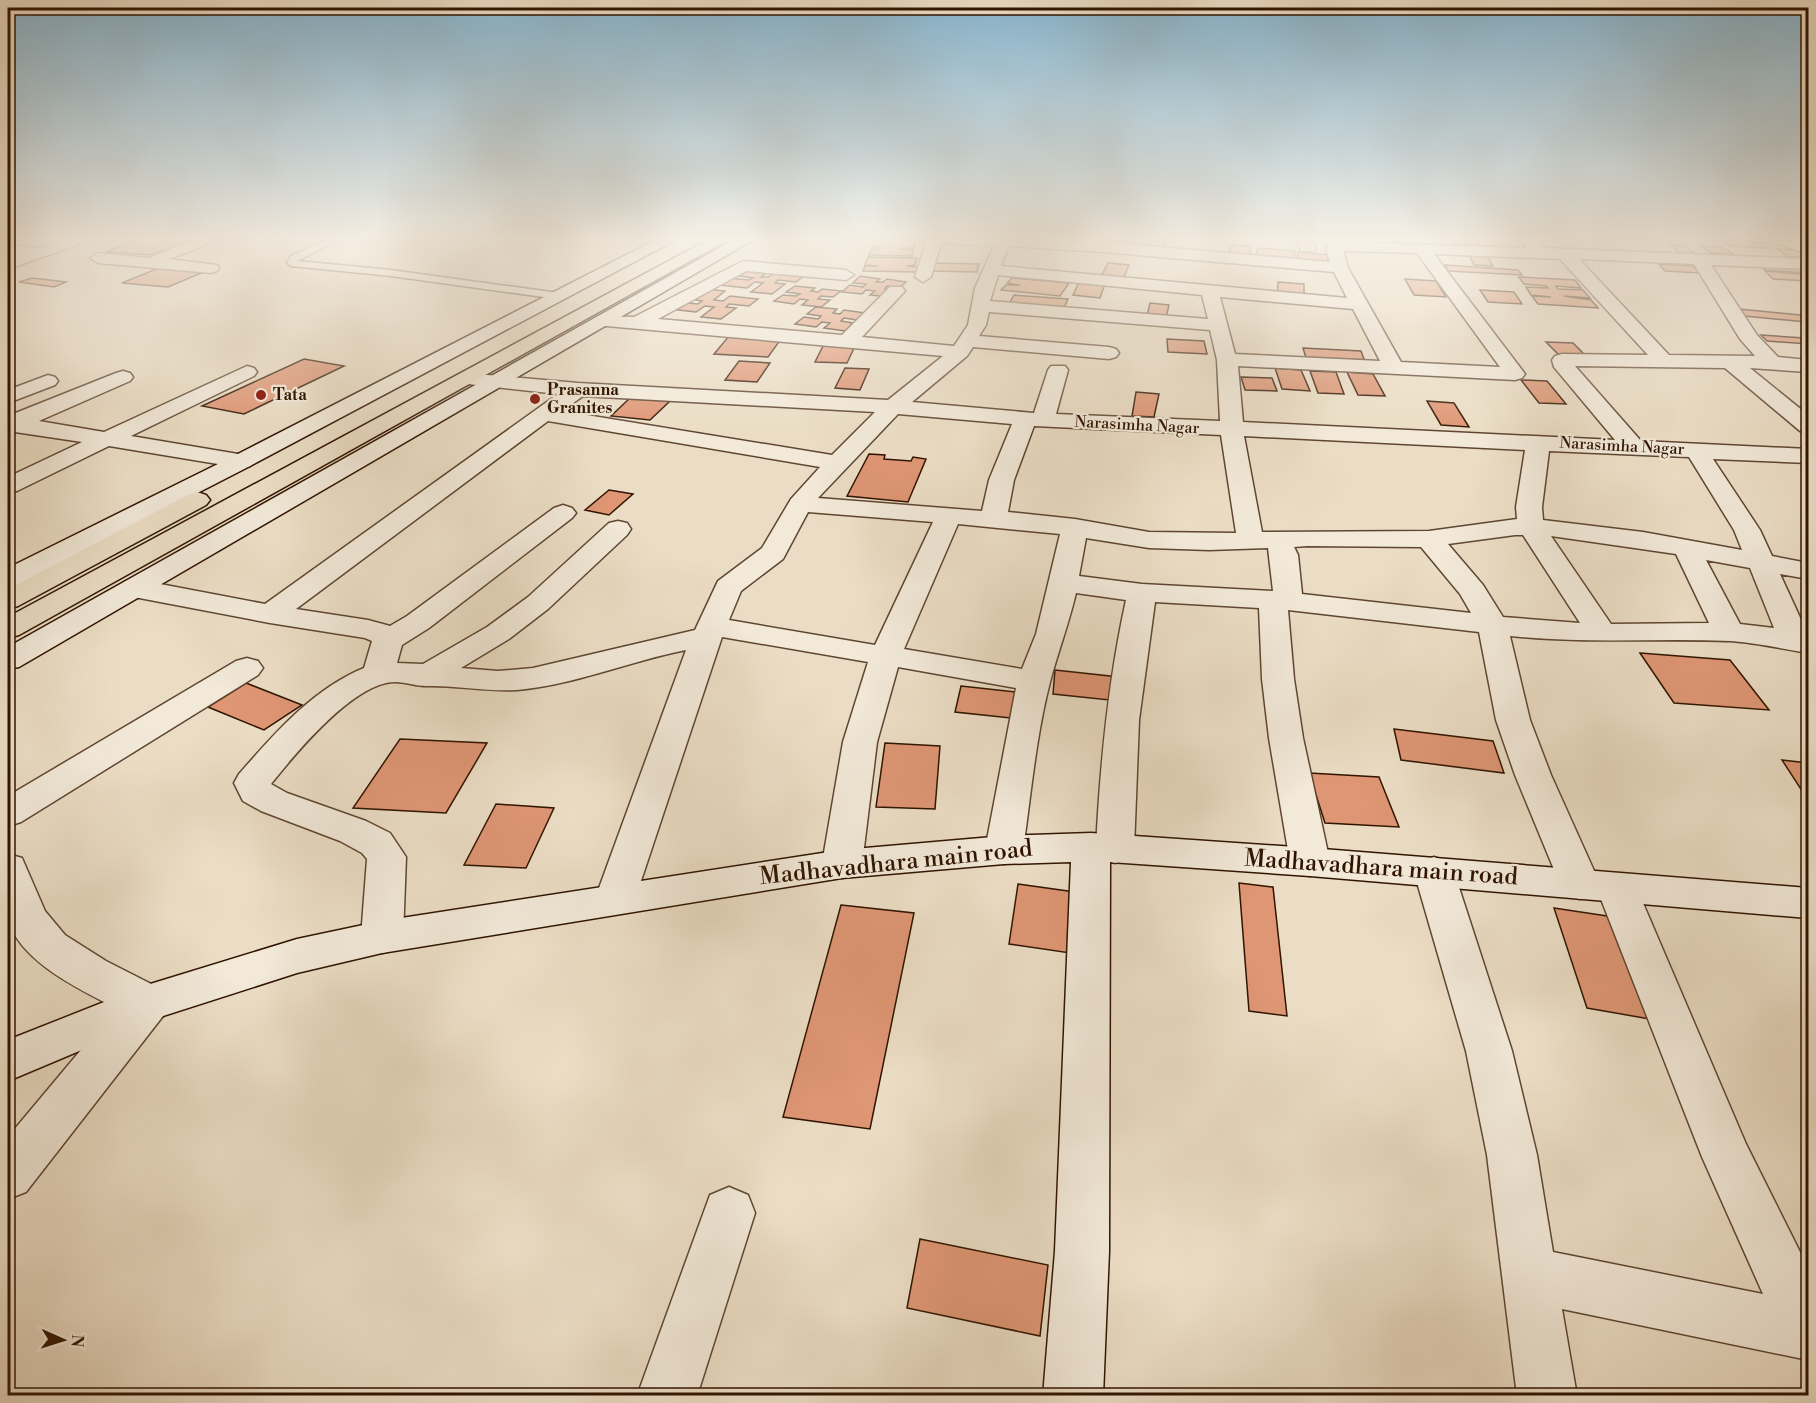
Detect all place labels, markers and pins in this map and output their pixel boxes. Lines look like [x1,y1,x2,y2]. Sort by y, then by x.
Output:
place label: Prasanna Granites [547,380,619,418]
place label: Tata [273,385,307,405]
marker: Tata [254,388,268,402]
marker: Prasanna Granites [528,392,542,406]

